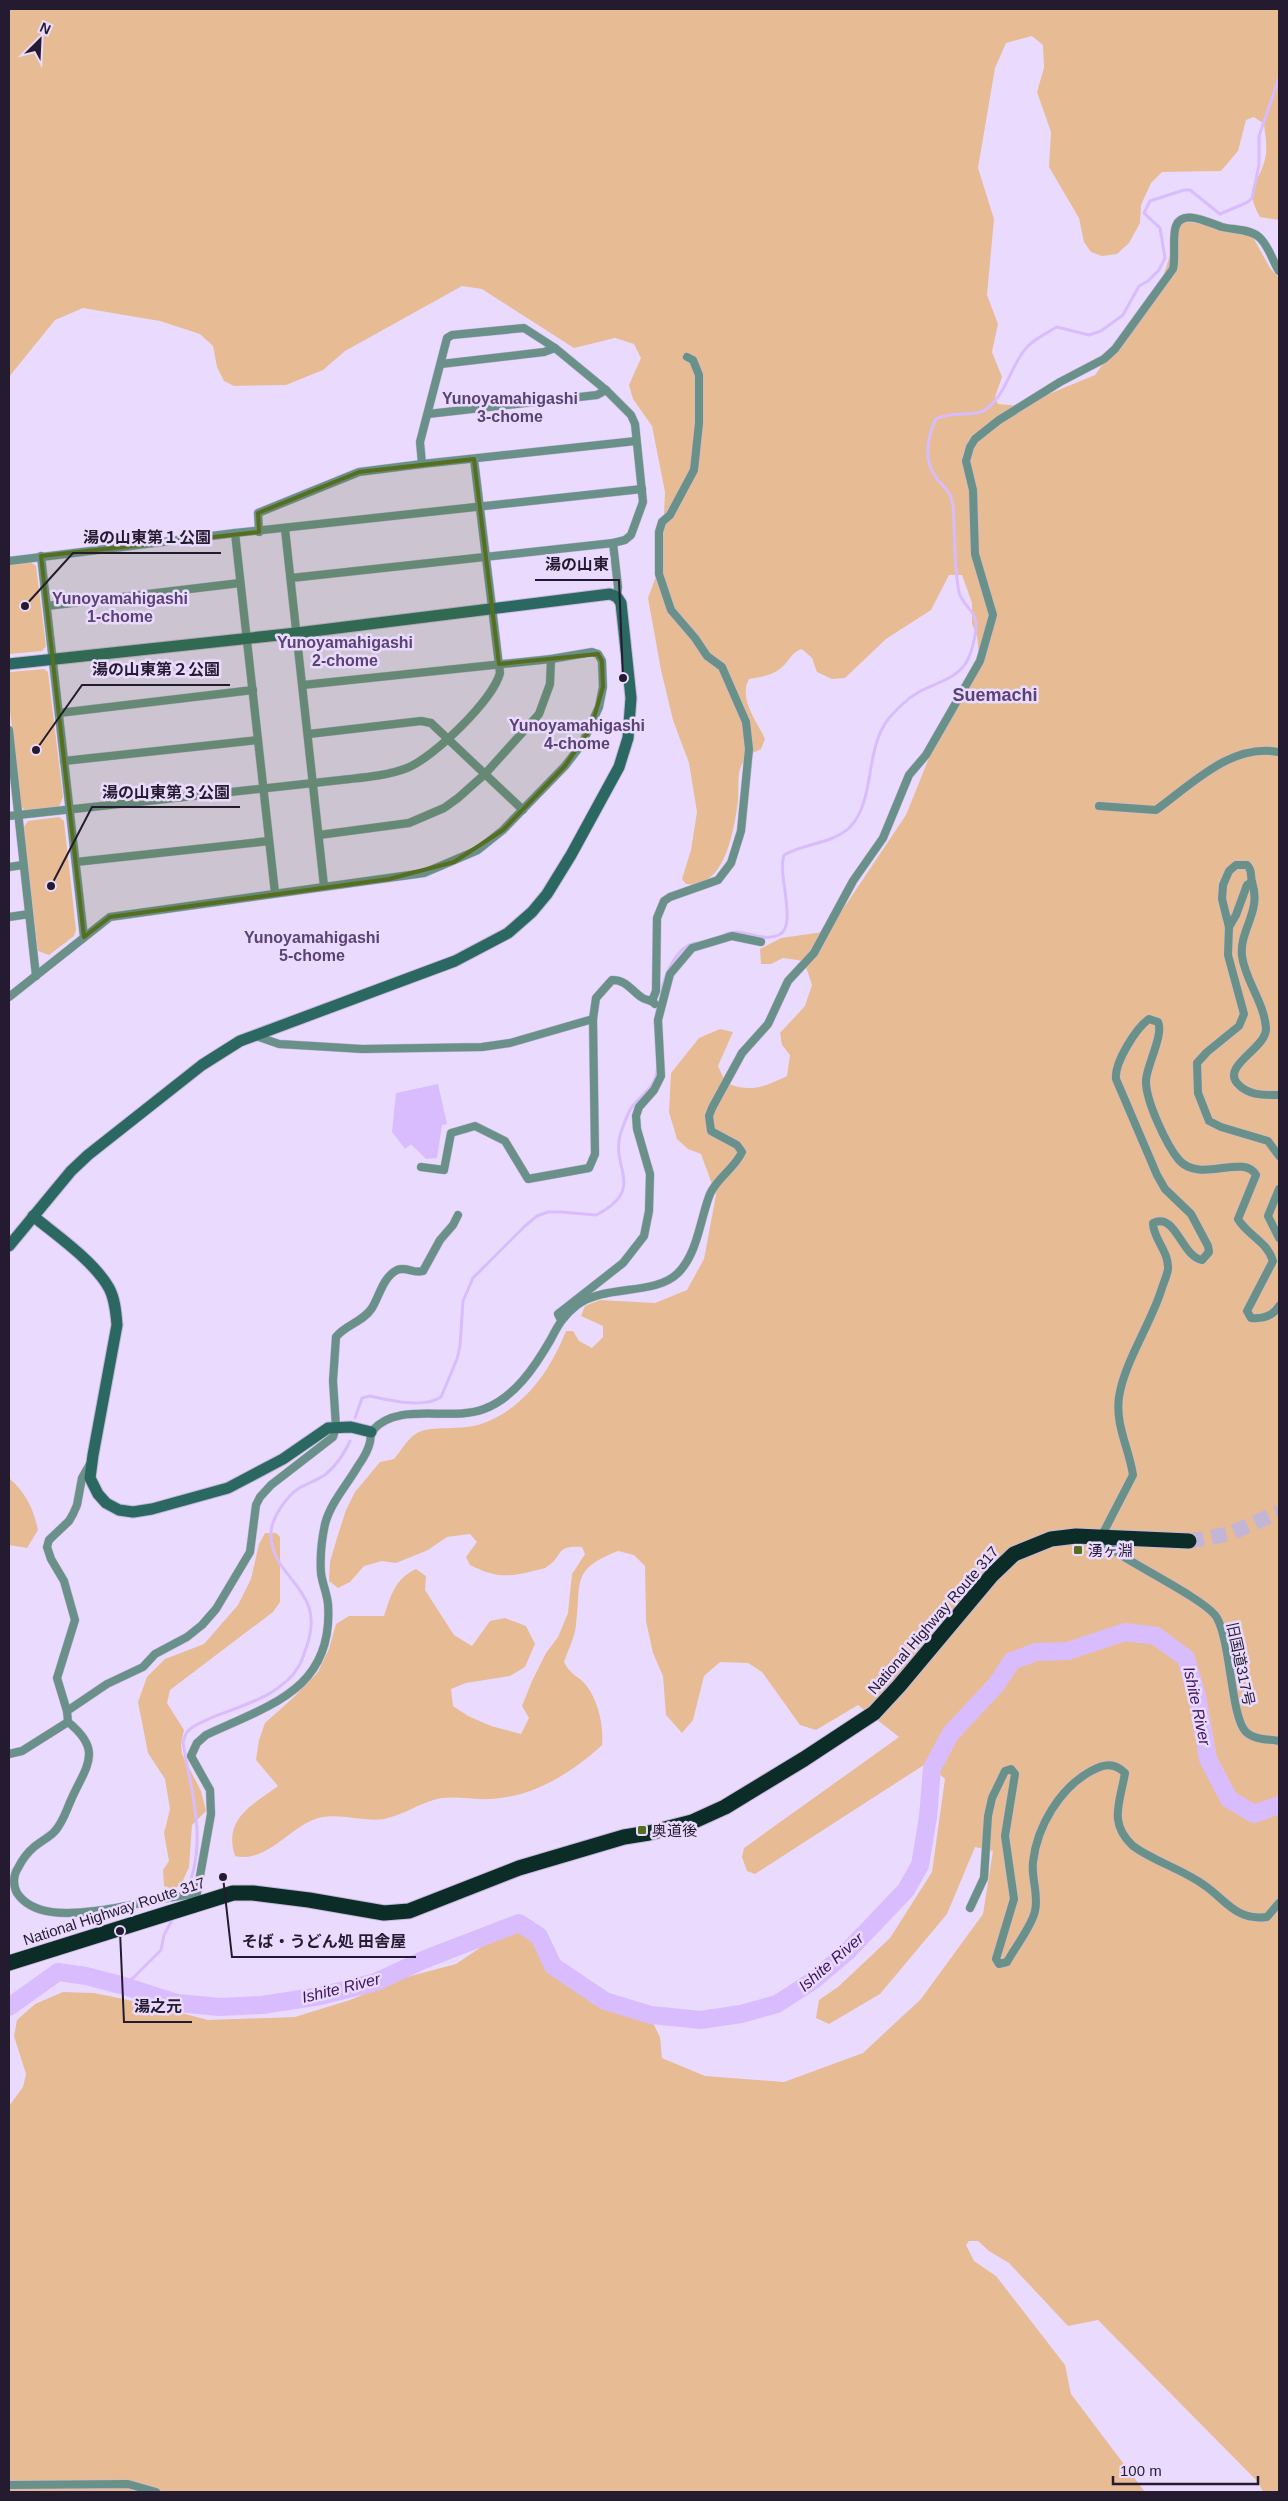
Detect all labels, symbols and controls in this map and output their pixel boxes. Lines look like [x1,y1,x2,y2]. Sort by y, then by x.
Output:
north arrow [15,15,65,65]
text: N [37,19,53,37]
district label: Yunoyamahigashi 3-chome [442,390,578,425]
callout: 湯の山東第１公園 [73,522,221,553]
text: 湯の山東第１公園 [83,529,211,546]
callout: 湯の山東 [535,549,619,580]
text: 湯の山東 [545,556,609,573]
district label: Yunoyamahigashi 1-chome [52,590,188,625]
district label: Yunoyamahigashi 2-chome [277,634,413,669]
callout: 湯の山東第２公園 [82,654,230,685]
text: 湯の山東第２公園 [92,661,220,678]
district label: Suemachi [952,685,1038,705]
district label: Yunoyamahigashi 4-chome [509,717,645,752]
callout: 湯の山東第３公園 [92,776,240,807]
text: 湯の山東第３公園 [102,784,230,801]
district label: Yunoyamahigashi 5-chome [244,929,380,964]
place label: 湧ヶ淵 [1088,1542,1133,1559]
street label: National Highway Route 317 [864,1543,1002,1697]
marker: 湧ヶ淵 [1072,1544,1084,1556]
street label: 旧国道317号 [1224,1621,1258,1707]
water label: Ishite River [1180,1665,1214,1748]
place label: 奥道後 [652,1822,697,1839]
marker: 奥道後 [636,1824,648,1836]
street label: National Highway Route 317 [21,1874,207,1948]
callout: そば・うどん処 田舎屋 [232,1926,416,1957]
water label: Ishite River [795,1929,867,1995]
text: そば・うどん処 田舎屋 [242,1933,406,1950]
water label: Ishite River [300,1970,383,2006]
callout: 湯之元 [124,1991,192,2022]
text: 湯之元 [134,1998,182,2015]
scale bar [1113,2454,1258,2486]
text: 100 m [1120,2462,1162,2479]

